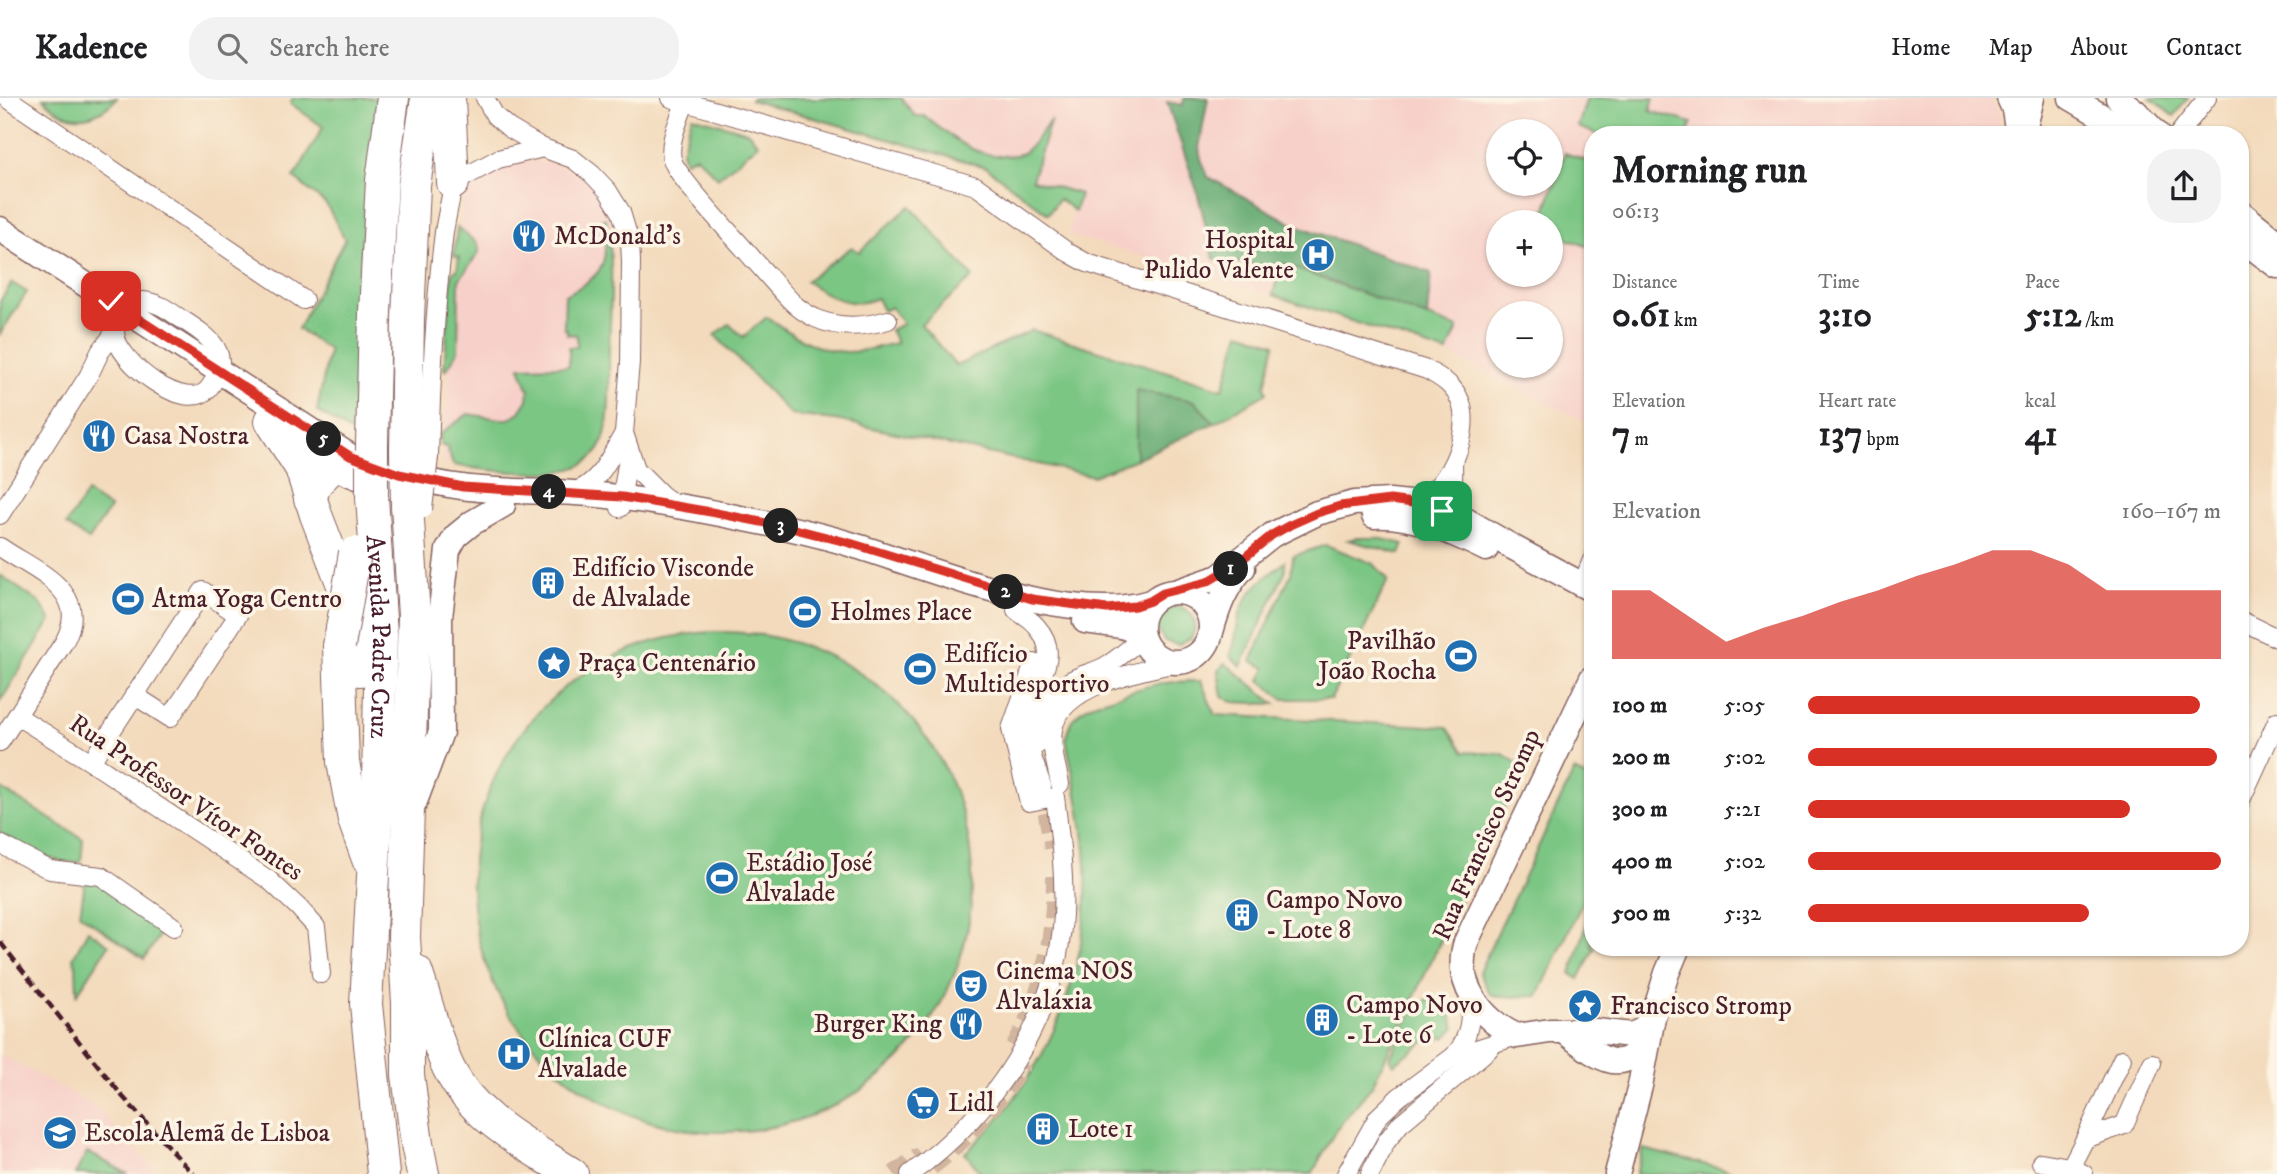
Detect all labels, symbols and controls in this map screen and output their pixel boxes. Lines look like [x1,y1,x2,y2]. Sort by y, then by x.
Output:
search box [189,17,679,80]
text: Kadence [35,28,147,69]
icon: search [213,29,251,67]
text: Search here [269,32,390,65]
text: Home [1891,33,1950,63]
text: Map [1988,33,2033,63]
text: About [2071,33,2128,63]
text: Contact [2166,33,2242,63]
map controls [1486,119,1563,378]
button: locate [1486,119,1563,196]
text: Morning run [1612,147,1807,195]
button: share [2147,149,2221,223]
text: 06:13 [1612,197,1659,226]
button: + [1486,210,1563,287]
restaurant icon: McDonald's [510,217,548,255]
place label: McDonald's [554,220,681,253]
place label: Hospital Pulido Valente [1144,224,1294,287]
hospital icon: Hospital Pulido Valente [1299,236,1337,274]
pin [81,271,141,331]
text: Distance [1612,271,1677,294]
text: Time [1818,271,1860,294]
text: Pace [2025,271,2060,294]
icon: check [92,282,130,320]
text: 0.61 [1612,294,1670,338]
text: 3:10 [1818,294,1872,338]
text: 5:12 [2025,294,2081,338]
button: − [1486,301,1563,378]
text: km [1670,309,1698,332]
text: /km [2081,309,2114,332]
text: Elevation [1612,390,1686,413]
text: Heart rate [1818,390,1896,413]
text: kcal [2025,390,2056,413]
text: 7 [1612,413,1630,457]
text: 137 [1818,413,1863,457]
text: 41 [2025,413,2058,457]
restaurant icon: Casa Nostra [80,417,118,455]
place label: Casa Nostra [124,420,249,453]
pin: 5 [306,422,342,456]
text: 5 [319,427,328,450]
text: m [1630,428,1649,451]
text: bpm [1863,428,1899,451]
pin: 4 [532,474,566,510]
text: 4 [543,480,554,503]
pin [1412,481,1472,541]
icon: arrive [1423,492,1461,530]
text: Elevation [1612,497,1701,526]
text: 160–167 m [2122,497,2221,526]
pin: 3 [764,508,798,544]
text: 3 [777,514,784,537]
street label: Avenida Padre Cruz [358,534,398,739]
place label: Edifício Visconde de Alvalade [572,552,754,615]
pin: 1 [1214,552,1248,587]
text: 1 [1227,557,1234,580]
building icon: Edifício Visconde de Alvalade [529,564,567,602]
pin: 2 [988,574,1024,610]
sports icon: Atma Yoga Centro [109,580,147,618]
text: 2 [1001,580,1010,603]
place label: Atma Yoga Centro [152,583,342,616]
sports icon: Holmes Place [786,593,824,631]
place label: Holmes Place [830,596,972,629]
place label: Pavilhão João Rocha [1317,625,1436,688]
sports icon: Pavilhão João Rocha [1442,637,1480,675]
place label: Edifício Multidesportivo [944,638,1109,701]
place icon: Praça Centenário [535,644,573,682]
place label: Praça Centenário [578,647,756,680]
sports icon: Edifício Multidesportivo [901,650,939,688]
text: 100 m [1612,691,1667,720]
text: 5:05 [1724,691,1765,720]
street label: Rua Professor Vítor Fontes [63,707,309,889]
street label: Rua Francisco Stromp [1426,724,1548,946]
text: 200 m [1612,743,1670,772]
text: 5:02 [1724,743,1765,772]
text: 300 m [1612,795,1668,824]
text: 5:21 [1724,795,1761,824]
place label: Estádio José Alvalade [746,847,873,910]
text: 400 m [1612,847,1672,876]
text: 5:02 [1724,847,1765,876]
sports icon: Estádio José Alvalade [703,859,741,897]
place label: Campo Novo - Lote 8 [1266,884,1403,947]
building icon: Campo Novo - Lote 8 [1223,896,1261,934]
text: 500 m [1612,899,1670,928]
text: 5:32 [1724,899,1761,928]
place label: Cinema NOS Alvaláxia [996,955,1133,1018]
theatre icon: Cinema NOS Alvaláxia [952,967,990,1005]
place icon: Francisco Stromp [1566,987,1604,1025]
place label: Campo Novo - Lote 6 [1346,989,1483,1052]
place label: Francisco Stromp [1610,990,1792,1023]
building icon: Campo Novo - Lote 6 [1303,1001,1341,1039]
restaurant icon: Burger King [947,1005,985,1043]
place label: Burger King [813,1008,942,1041]
place label: Clínica CUF Alvalade [538,1023,671,1086]
hospital icon: Clínica CUF Alvalade [495,1035,533,1073]
supermarket icon: Lidl [904,1084,942,1122]
place label: Lidl [948,1087,994,1120]
building icon: Lote 1 [1024,1110,1062,1148]
place label: Lote 1 [1068,1113,1134,1146]
school or university icon: Escola Alemã de Lisboa [41,1114,79,1152]
place label: Escola Alemã de Lisboa [84,1117,330,1150]

